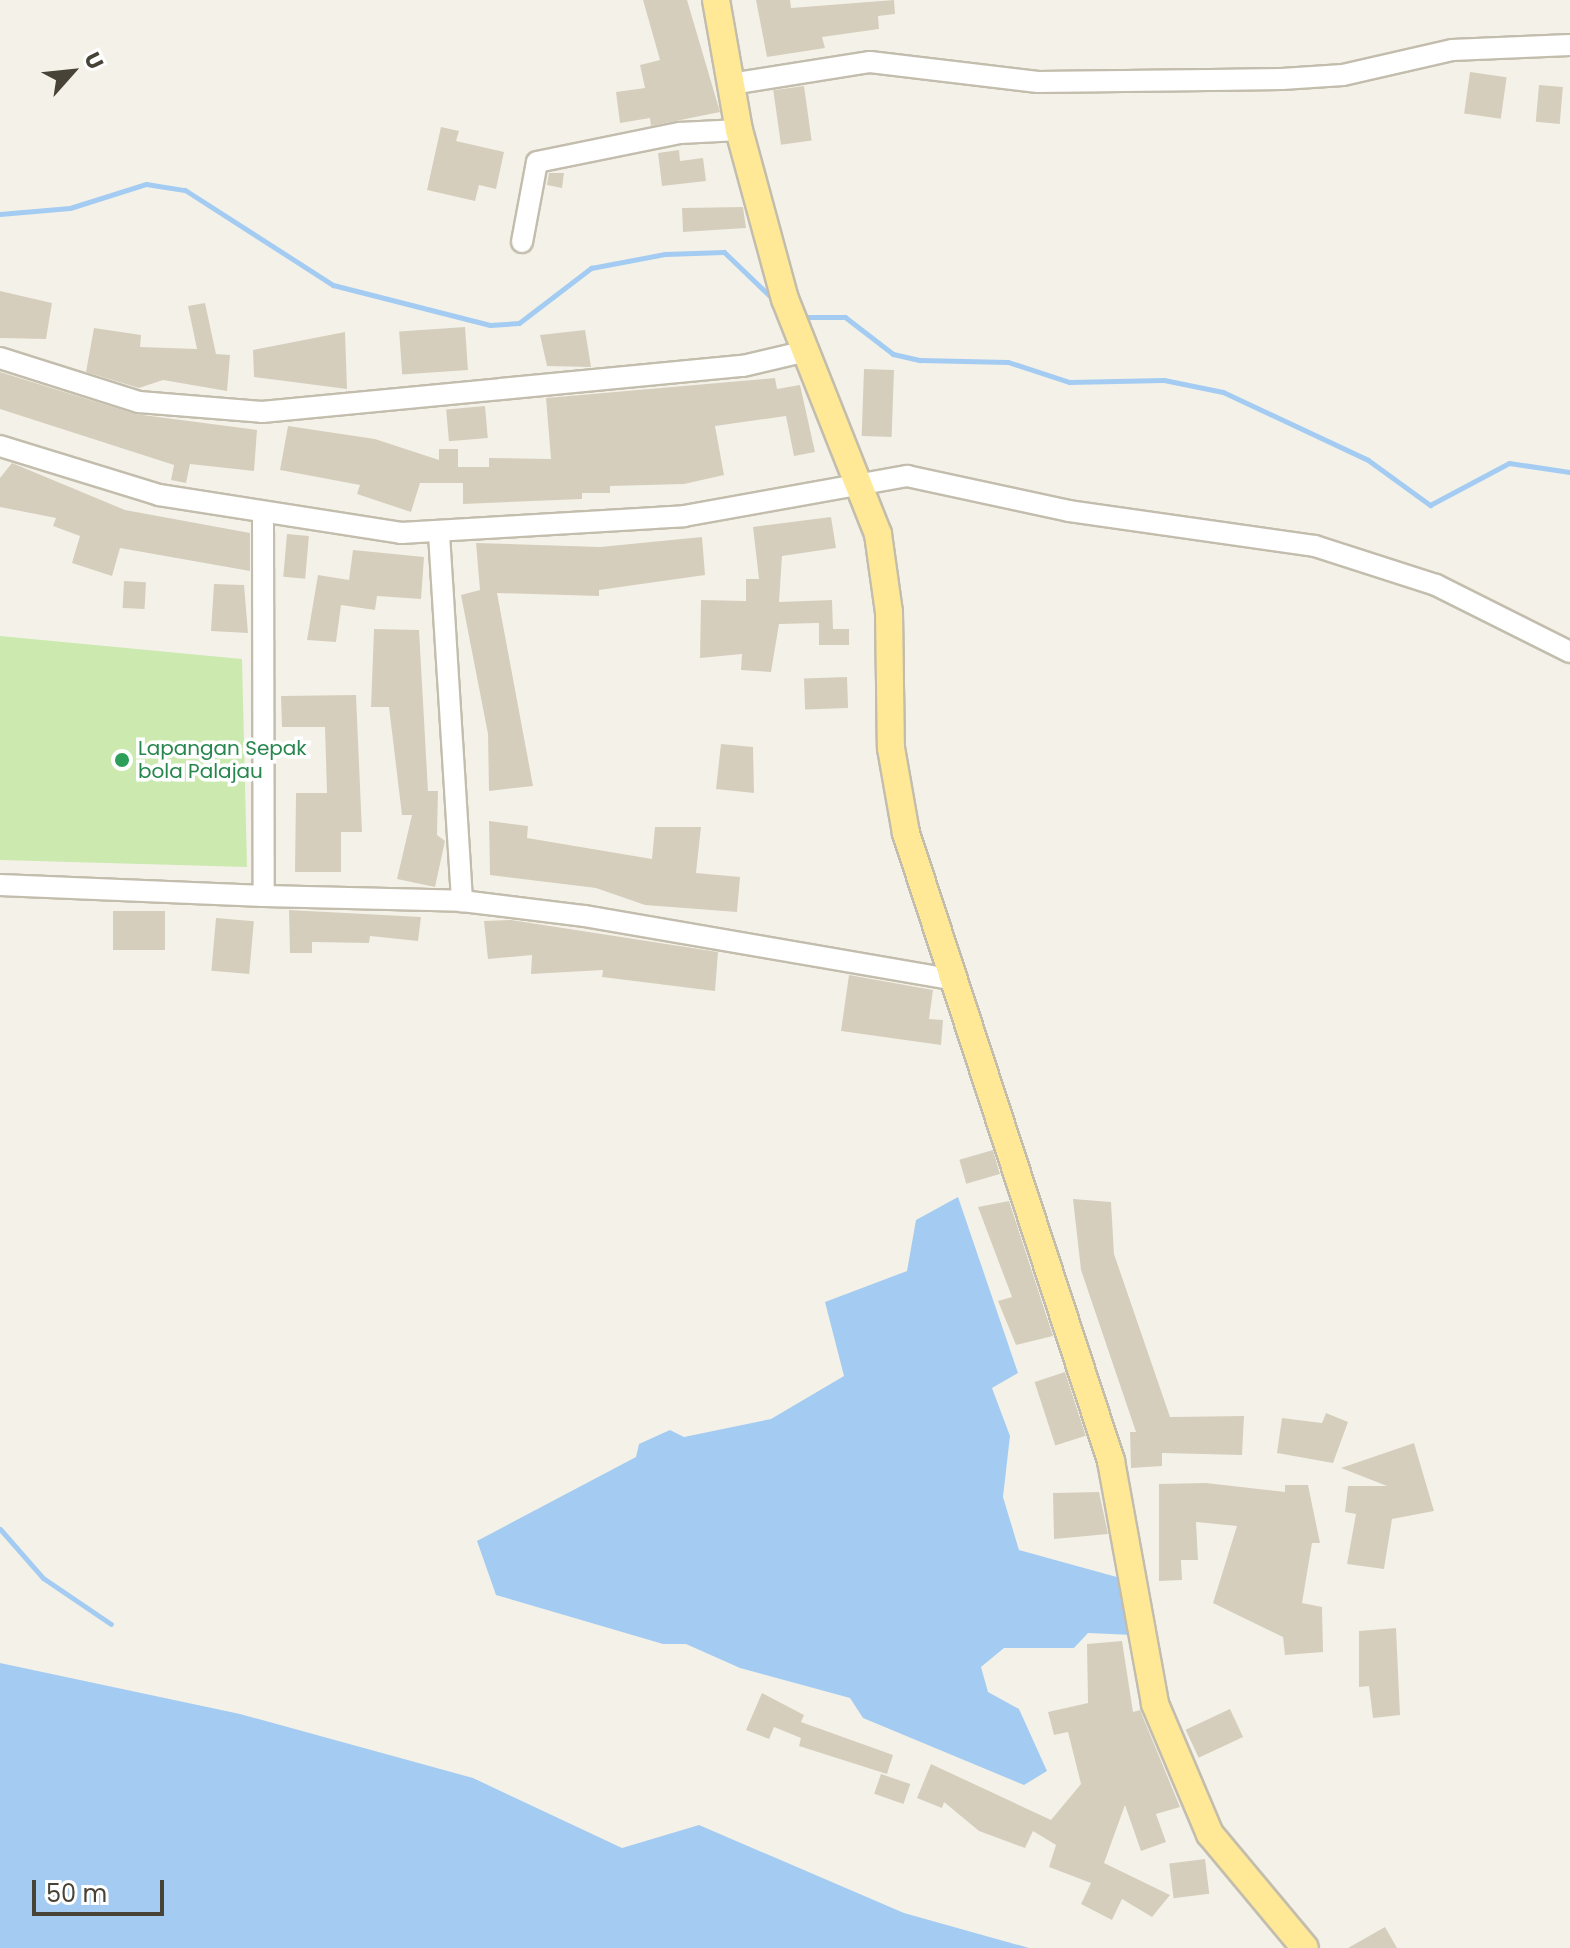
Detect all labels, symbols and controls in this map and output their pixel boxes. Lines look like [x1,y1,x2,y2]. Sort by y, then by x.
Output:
north arrow [32,32,112,112]
text: U [76,47,111,75]
place label: Lapangan Sepak bola Palajau [138,736,307,783]
marker: Lapangan Sepak bola Palajau [113,751,131,769]
scale bar [36,1864,168,1914]
text: 50 m [46,1877,107,1910]

